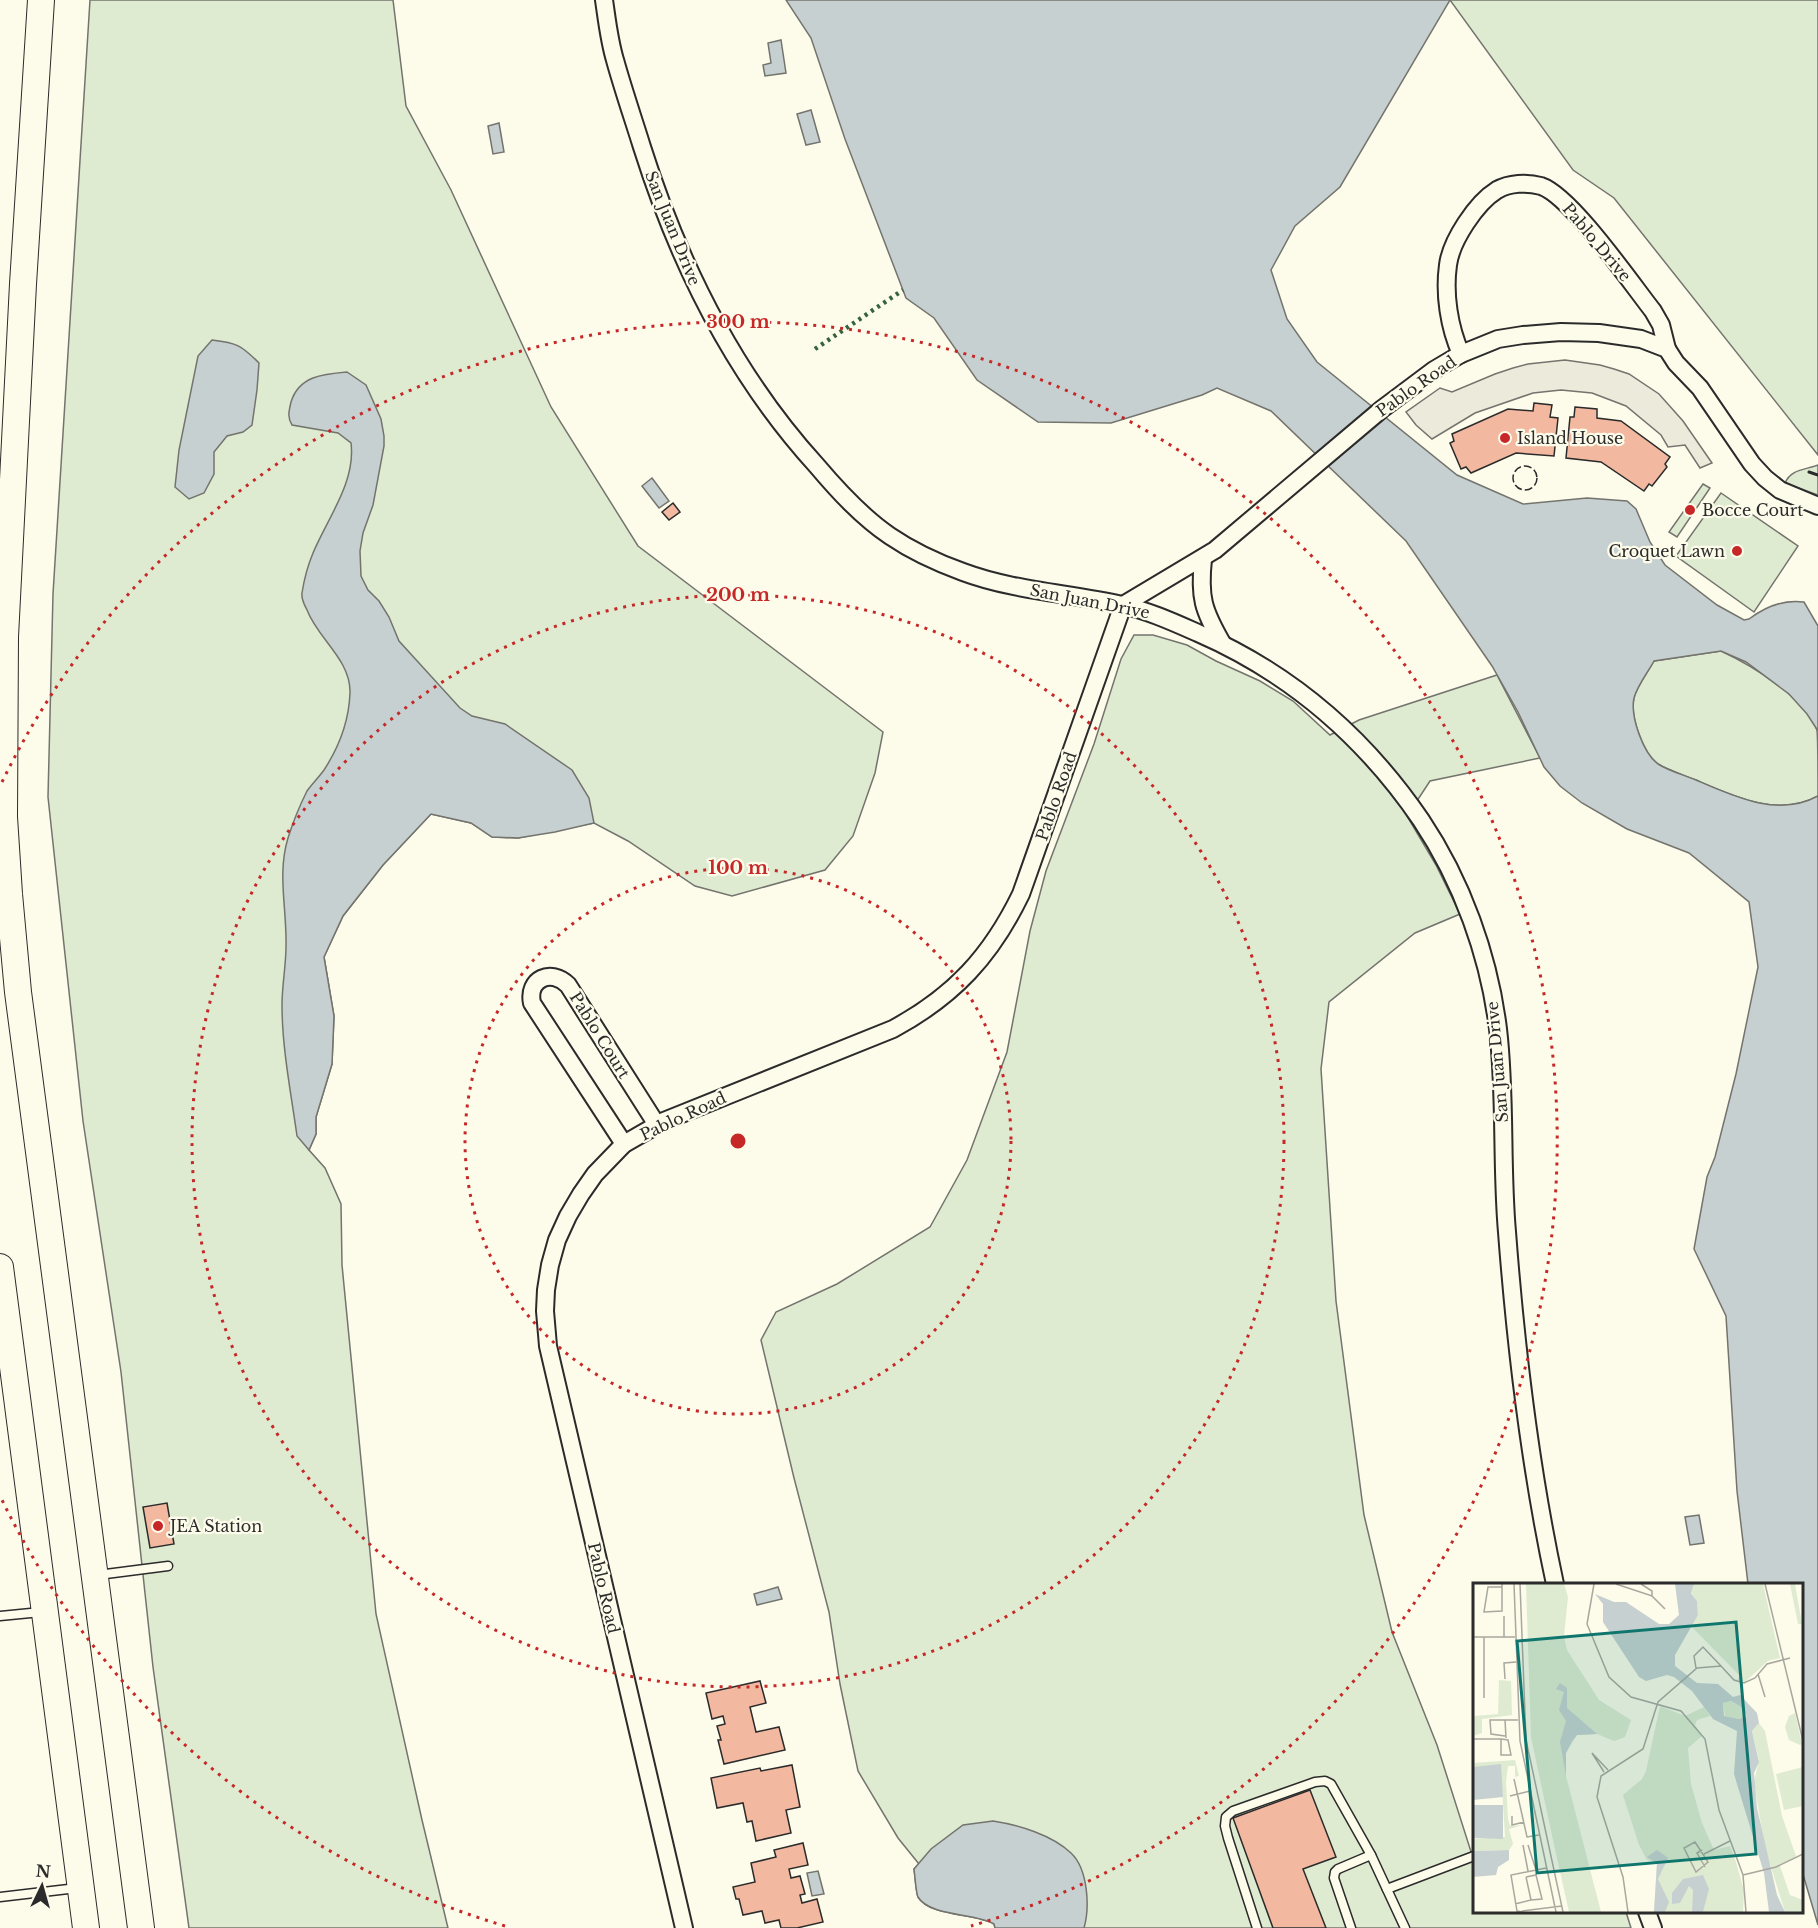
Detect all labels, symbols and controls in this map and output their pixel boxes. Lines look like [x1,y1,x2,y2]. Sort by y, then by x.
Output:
street label: San Juan Drive [641,168,705,288]
street label: Pablo Drive [1558,199,1636,285]
text: 300 m [706,311,770,333]
street label: Pablo Road [1372,351,1460,421]
place label: Island House [1517,428,1623,448]
marker: Island House [1498,431,1512,445]
place label: Bocce Court [1702,500,1803,520]
marker: Bocce Court [1683,503,1697,517]
place label: Croquet Lawn [1608,541,1725,561]
marker: Croquet Lawn [1730,544,1744,558]
street label: San Juan Drive [1028,580,1152,622]
text: 200 m [706,584,770,606]
street label: Pablo Road [1031,749,1081,843]
text: 100 m [708,857,768,879]
street label: Pablo Court [566,988,634,1082]
street label: San Juan Drive [1482,1001,1512,1123]
street label: Pablo Road [637,1087,730,1145]
centre of rings [728,1131,748,1151]
place label: JEA Station [168,1516,262,1536]
marker: JEA Station [151,1519,165,1533]
street label: Pablo Road [584,1540,624,1636]
inset map [1473,1583,1803,1913]
north arrow [12,1856,72,1916]
text: N [35,1860,52,1882]

